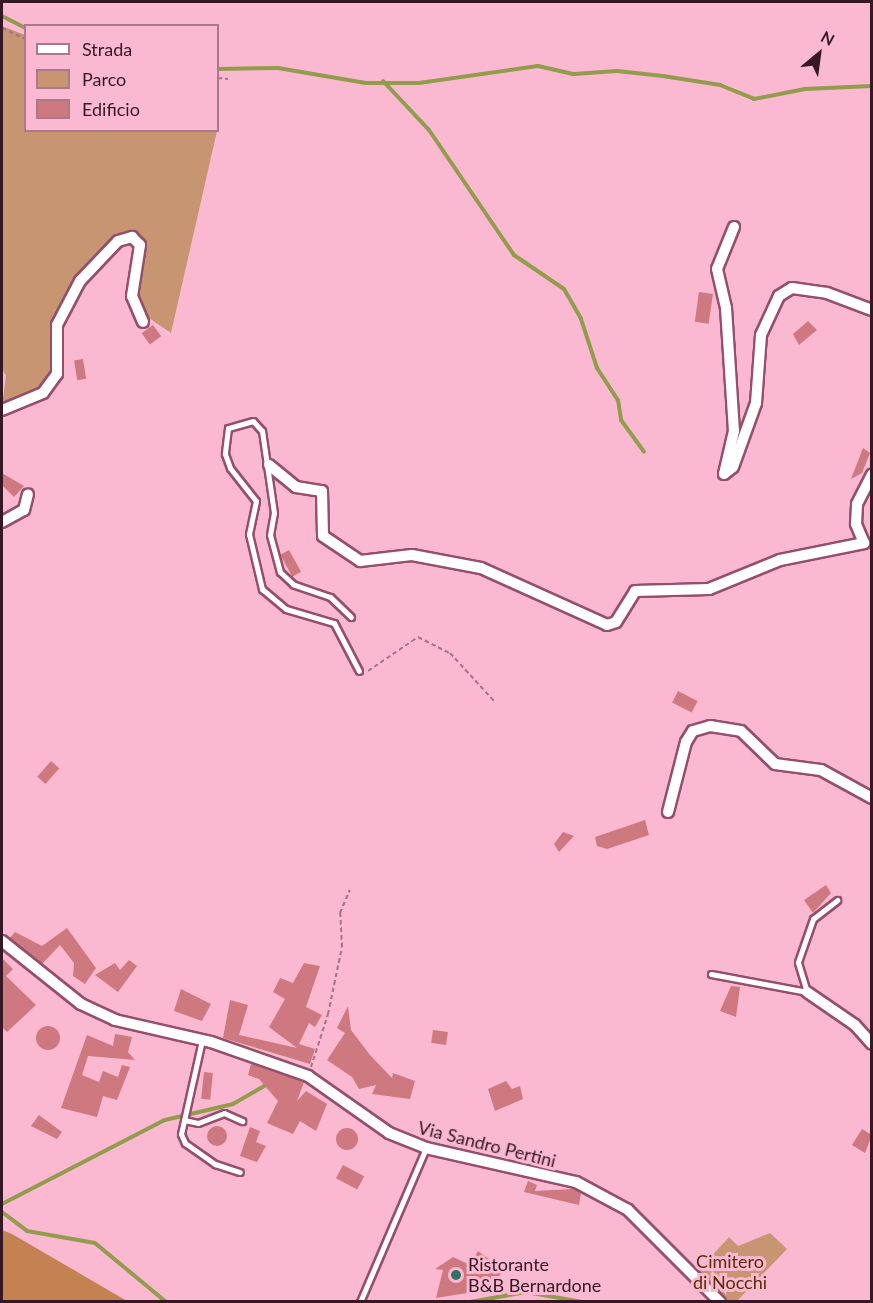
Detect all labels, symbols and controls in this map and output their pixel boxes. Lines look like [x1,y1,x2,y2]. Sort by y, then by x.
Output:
legend [24,24,219,132]
north arrow [789,24,849,84]
text: N [818,27,838,49]
text: Strada [82,38,132,60]
text: Parco [82,68,126,90]
text: Edificio [82,98,140,120]
street label: Via Sandro Pertini [416,1116,558,1172]
park label: Cimitero di Nocchi [693,1251,767,1294]
place label: Ristorante B&B Bernardone [468,1254,601,1296]
marker: Ristorante B&B Bernardone [449,1268,463,1282]

